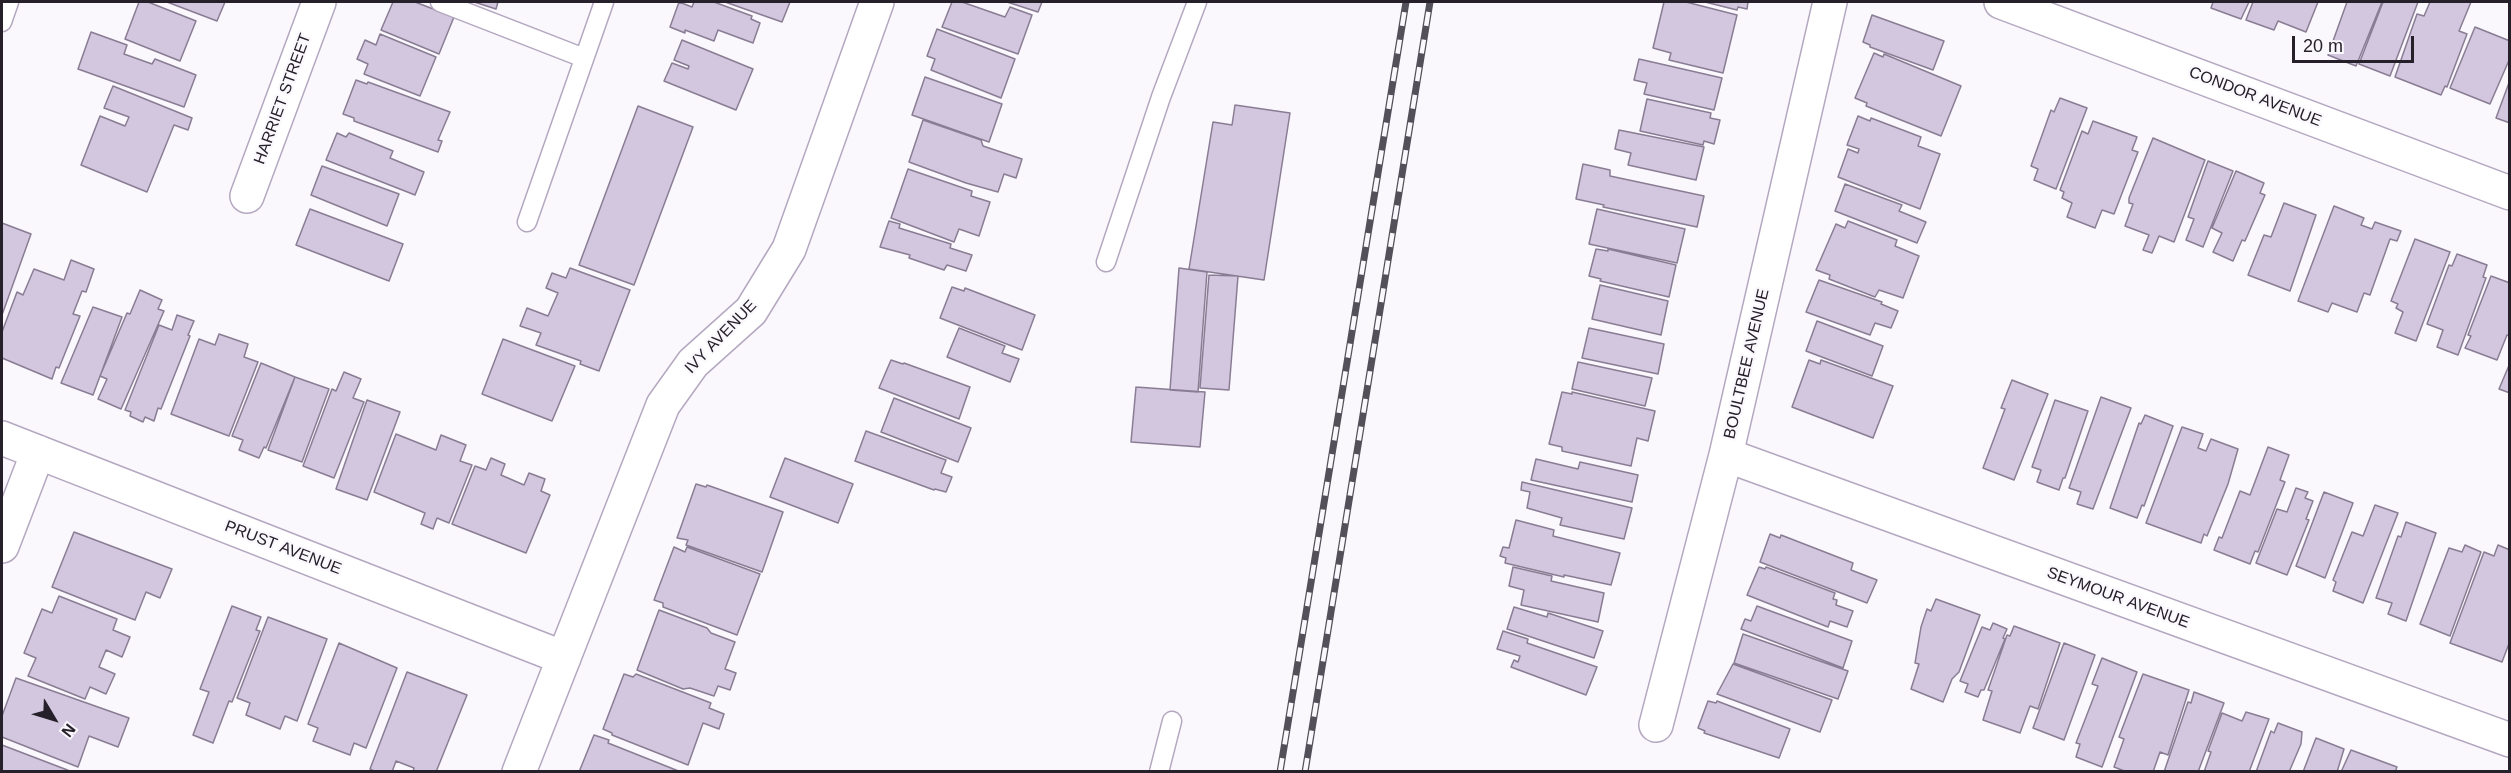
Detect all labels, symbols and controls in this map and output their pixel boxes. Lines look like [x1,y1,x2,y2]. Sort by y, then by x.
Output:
scale bar [2295,24,2416,62]
street label: HARRIET STREET [250,31,316,167]
text: 20 m [2303,36,2343,56]
street label: CONDOR AVENUE [2186,63,2324,131]
street label: BOULTBEE AVENUE [1720,287,1774,441]
street label: IVY AVENUE [681,296,761,378]
street label: PRUST AVENUE [222,517,344,579]
street label: SEYMOUR AVENUE [2044,563,2192,633]
north arrow [24,689,84,749]
text: N [58,721,79,740]

